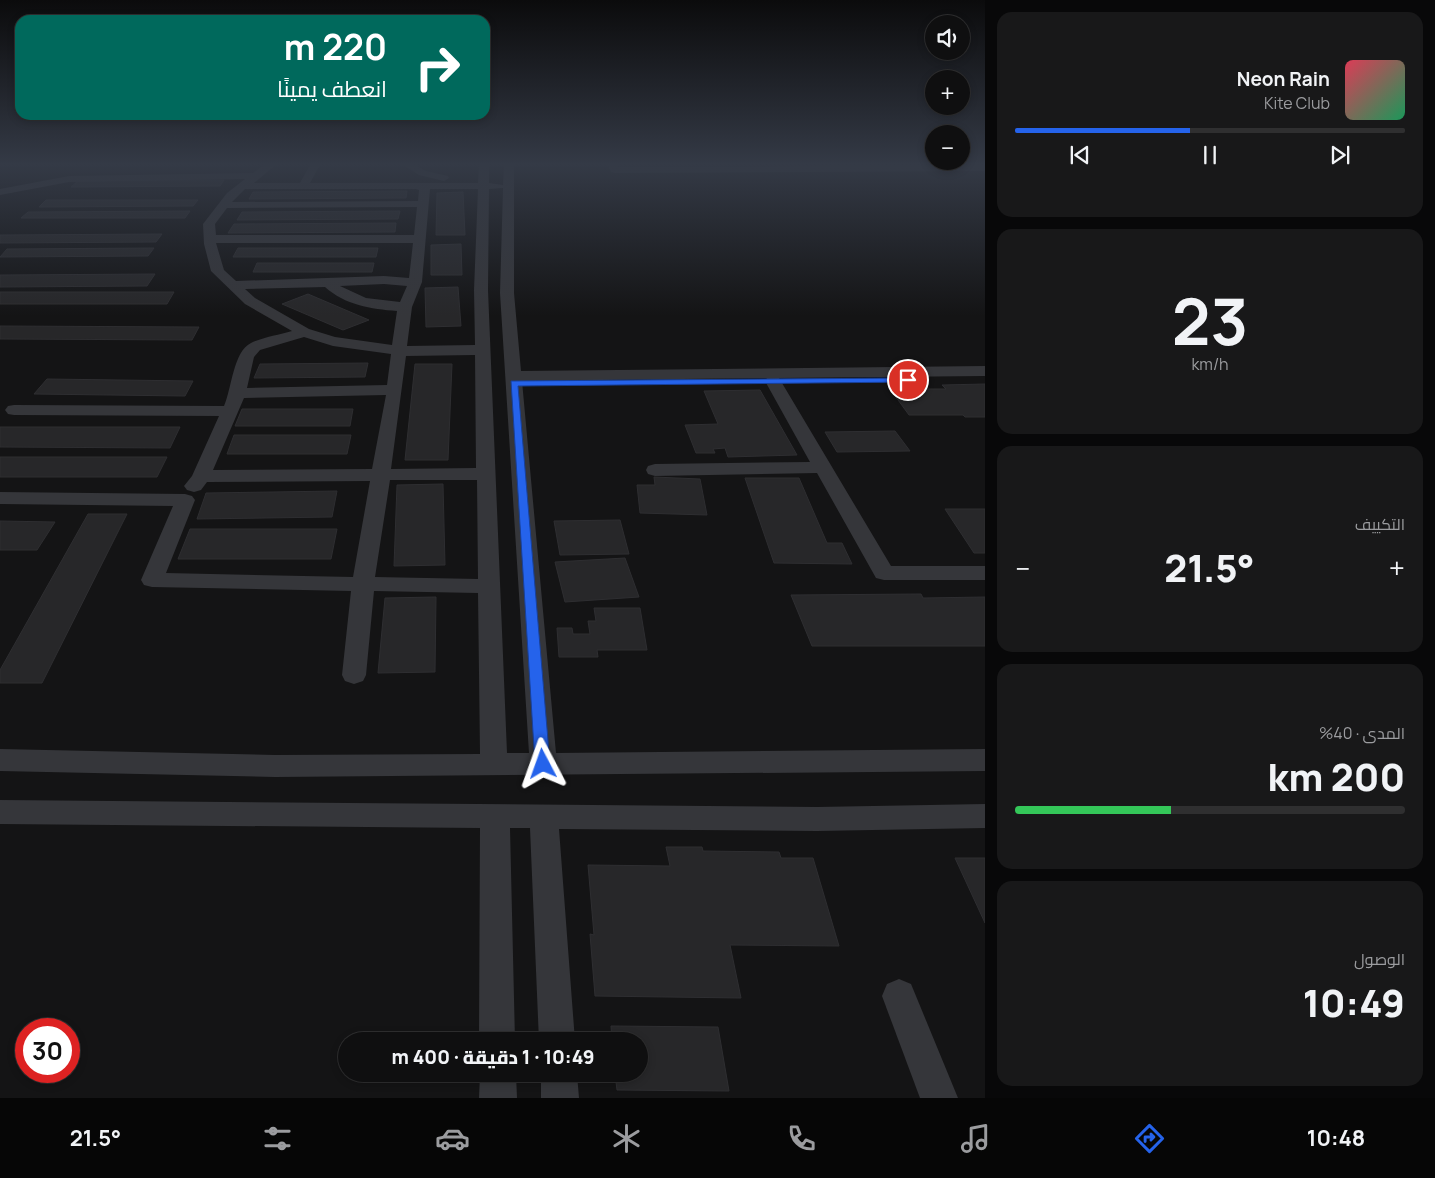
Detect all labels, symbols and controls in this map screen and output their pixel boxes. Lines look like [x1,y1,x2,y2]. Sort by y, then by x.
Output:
map controls [925,15,970,170]
button: sound [925,15,970,60]
text: 220 m [284,23,387,71]
icon: right [405,35,470,100]
text: Neon Rain [1237,66,1330,92]
button: + [925,70,970,115]
text: انعطف يمينًا [277,74,387,104]
text: Kite Club [1264,92,1330,114]
button: − [925,125,970,170]
icon: previous [1066,141,1094,169]
icon: pause [1196,141,1224,169]
icon: next [1326,141,1354,169]
text: 23 [1172,276,1248,365]
text: km/h [1191,353,1229,375]
pin [887,359,929,401]
icon: arrive [894,366,922,394]
text: التكييف [1355,513,1405,535]
text: 21.5° [1164,541,1255,593]
text: − [1015,549,1030,587]
text: + [1389,549,1405,587]
text: المدى · 40% [1319,722,1405,744]
position arrow [516,737,568,789]
text: 200 km [1267,750,1405,802]
text: الوصول [1354,948,1405,970]
text: 10:49 [1303,976,1405,1028]
speed limit sign: 30 [15,1018,80,1083]
text: 10:49 · 1 دقيقة · 400 m [391,1044,595,1070]
icon: filters [260,1121,295,1156]
icon: car [435,1121,470,1156]
icon: climate [609,1121,644,1156]
icon: phone [784,1121,819,1156]
icon: music [958,1121,993,1156]
icon: directions [1132,1121,1167,1156]
text: 21.5° [70,1123,121,1153]
text: 10:48 [1307,1123,1365,1153]

